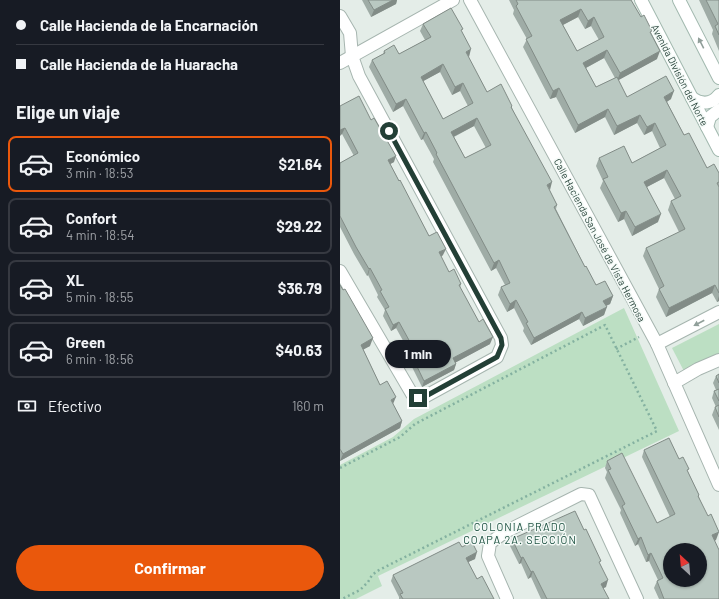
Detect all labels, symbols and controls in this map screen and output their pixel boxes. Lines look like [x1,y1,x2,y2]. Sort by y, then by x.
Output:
text: Calle Hacienda de la Encarnación [40,16,258,34]
street label: Avenida División del Norte [649,22,711,128]
one-way arrow [698,37,704,49]
text: Calle Hacienda de la Huaracha [40,55,238,73]
text: Elige un viaje [16,101,120,123]
route start [380,122,398,140]
icon: car [18,146,54,182]
text: Económico [66,147,140,165]
text: $21.64 [279,155,322,173]
street label: Calle Hacienda San José de Vista Hermosa [552,156,648,324]
text: 3 min · 18:53 [66,165,133,181]
icon: car [18,208,54,244]
text: Confort [66,209,117,227]
text: $29.22 [276,217,322,235]
text: 4 min · 18:54 [66,227,134,243]
icon: car [18,270,54,306]
text: XL [66,271,84,289]
text: $36.79 [278,279,322,297]
text: 5 min · 18:55 [66,289,133,305]
one-way arrow [693,320,704,326]
icon: car [18,332,54,368]
text: Green [66,333,105,351]
callout: 1 min [385,340,451,368]
text: $40.63 [276,341,322,359]
text: 1 min [404,346,432,362]
text: 6 min · 18:56 [66,351,133,367]
route end [409,389,427,407]
icon: cash [16,395,38,417]
text: Efectivo [48,397,102,415]
text: 160 m [292,398,324,414]
district label: COLONIA PRADO COAPA 2A. SECCIÓN [463,520,577,546]
north arrow [663,543,707,587]
map controls [663,543,707,587]
button: Confirmar [16,545,324,591]

